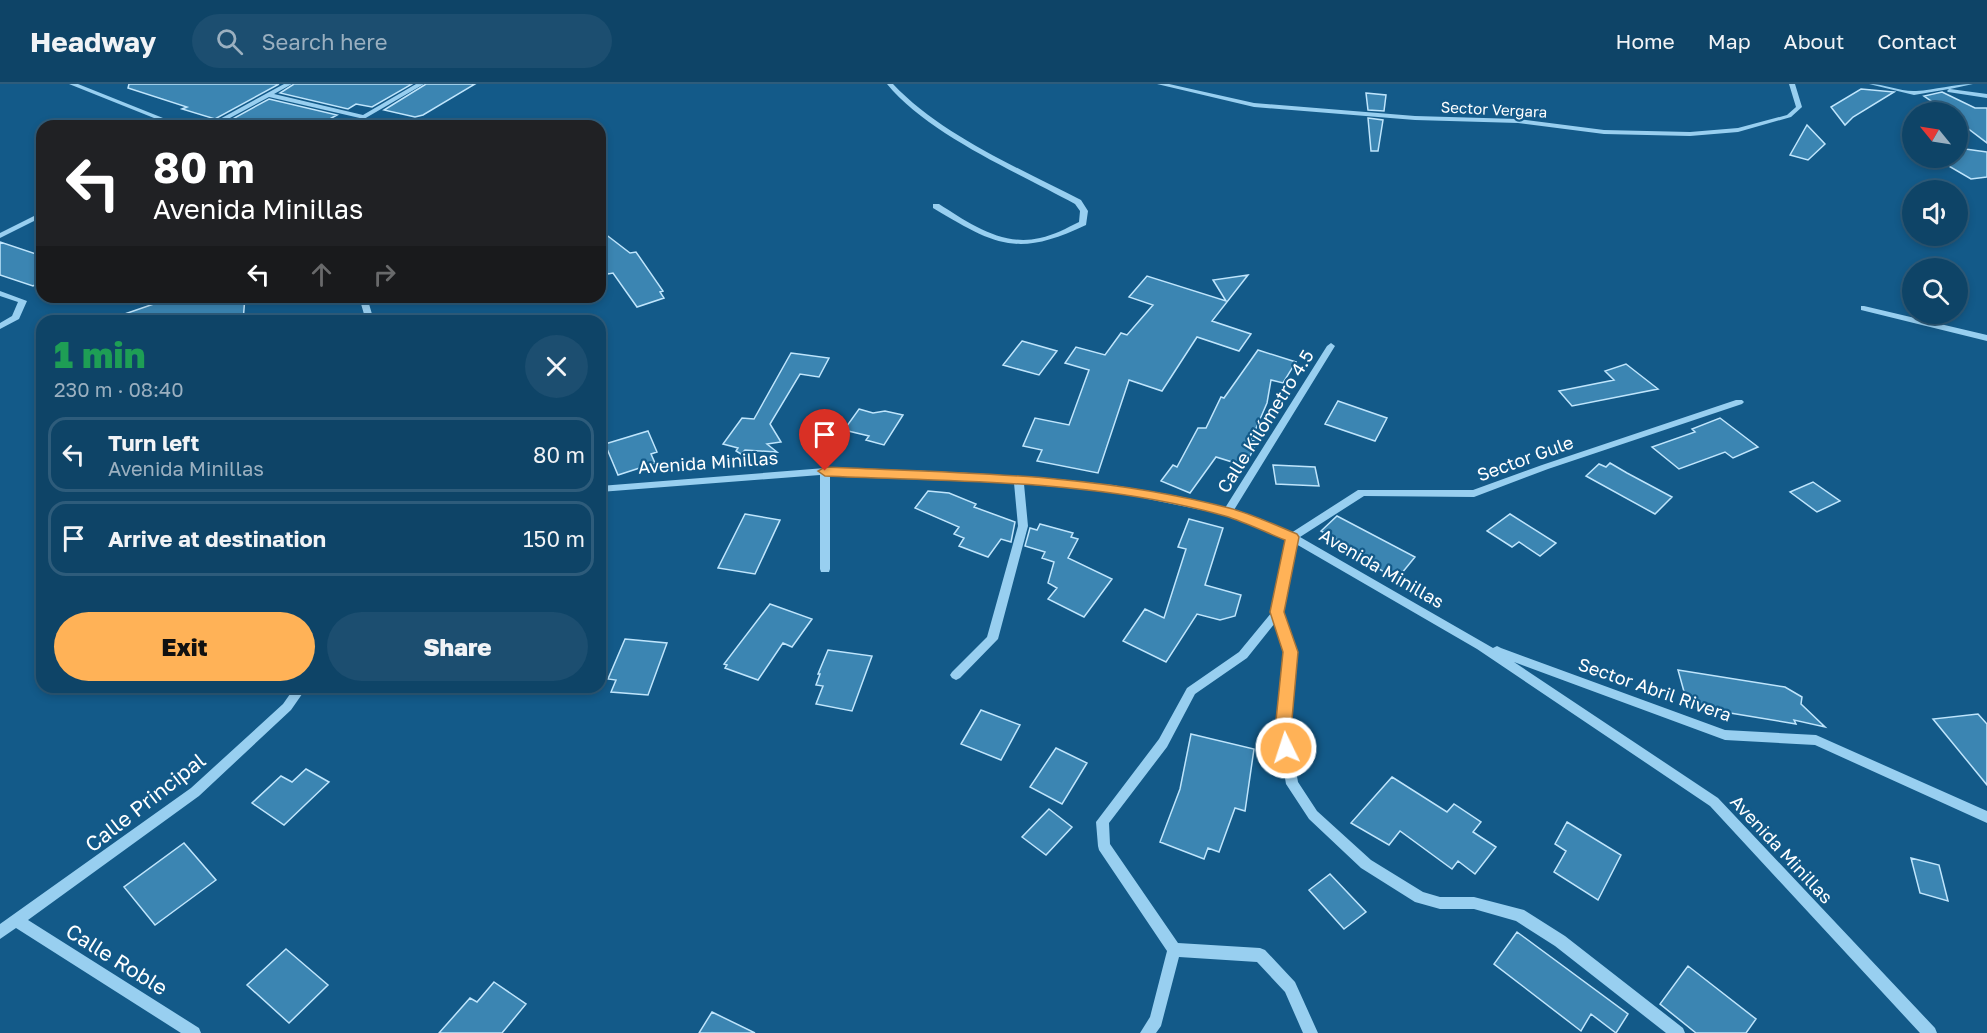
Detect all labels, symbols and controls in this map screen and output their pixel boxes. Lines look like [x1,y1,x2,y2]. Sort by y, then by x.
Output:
search box [192,14,612,68]
text: Headway [30,25,156,58]
icon: search [213,25,246,58]
text: Search here [261,28,387,55]
text: Home [1615,28,1675,54]
text: Map [1708,28,1751,54]
text: About [1784,28,1844,54]
text: Contact [1877,28,1957,54]
street label: Sector Vergara [1440,97,1548,121]
north arrow [1902,102,1968,168]
map controls [1902,102,1968,324]
text: 80 m [153,142,254,192]
icon: left [54,144,132,222]
button: sound [1902,180,1968,246]
text: Avenida Minillas [153,193,363,225]
icon: left [242,258,275,291]
icon: ahead [305,258,338,291]
icon: right [368,258,401,291]
button: search [1902,258,1968,324]
text: 1 min [54,333,145,376]
button: close [525,335,588,398]
street label: Calle Kilómetro 4.5 [1212,345,1318,497]
text: 230 m · 08:40 [54,377,184,401]
pin [799,409,850,471]
icon: arrive [808,418,841,451]
text: Turn left [108,429,199,456]
street label: Sector Gule [1474,430,1576,486]
icon: left [57,438,90,471]
text: 80 m [533,441,585,468]
street label: Avenida Minillas [637,446,779,478]
text: Avenida Minillas [108,456,264,480]
icon: arrive [57,522,90,555]
street label: Avenida Minillas [1316,523,1448,613]
text: Arrive at destination [108,525,326,552]
text: 150 m [523,525,585,552]
button: Exit [54,612,315,681]
button: Share [327,612,588,681]
street label: Sector Abril Rivera [1575,652,1735,726]
position arrow [1254,716,1318,780]
street label: Calle Principal [80,747,210,857]
street label: Avenida Minillas [1726,790,1838,908]
street label: Calle Roble [61,917,173,1001]

